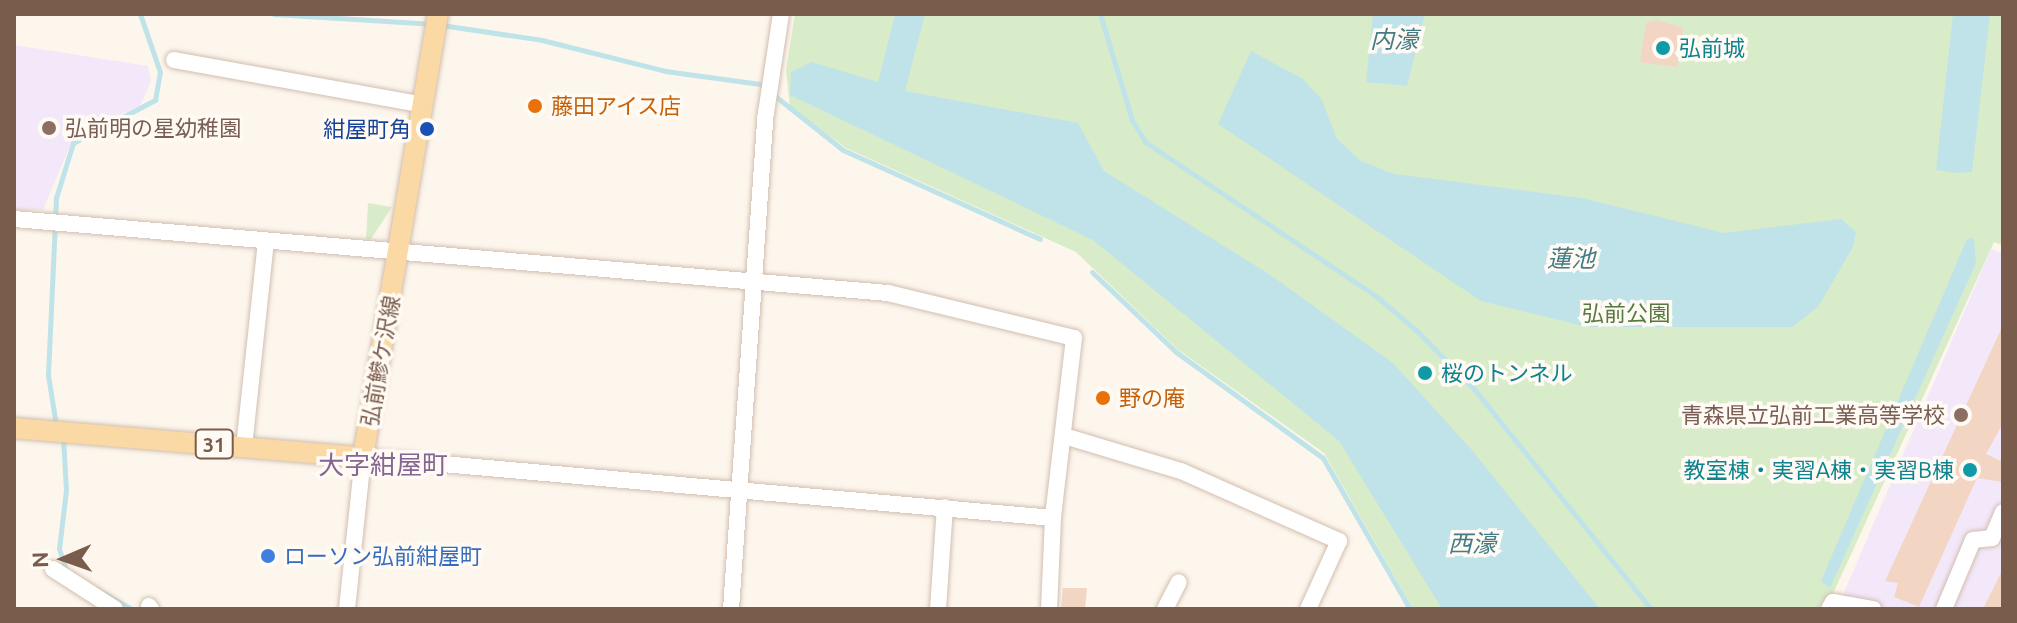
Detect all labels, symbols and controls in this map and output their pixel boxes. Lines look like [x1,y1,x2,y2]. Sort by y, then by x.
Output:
water label: 内濠 [1370,26,1418,54]
place label: 弘前城 [1679,35,1745,61]
marker: 弘前城 [1654,39,1672,57]
place label: 藤田アイス店 [551,93,683,119]
marker: 藤田アイス店 [526,97,544,115]
place label: 弘前明の星幼稚園 [65,115,241,141]
place label: 紺屋町角 [323,116,411,142]
marker: 弘前明の星幼稚園 [40,119,58,137]
marker: 紺屋町角 [418,120,436,138]
water label: 蓮池 [1547,245,1595,273]
street label: 弘前鰺ケ沢線 [356,294,404,428]
park label: 弘前公園 [1582,300,1670,326]
place label: 桜のトンネル [1441,360,1573,386]
marker: 桜のトンネル [1416,364,1434,382]
place label: 野の庵 [1119,385,1185,411]
marker: 野の庵 [1094,389,1112,407]
place label: 青森県立弘前工業高等学校 [1681,402,1945,428]
marker: 青森県立弘前工業高等学校 [1952,406,1970,424]
road number: 31 [194,428,234,460]
district label: 大字紺屋町 [318,449,448,481]
place label: 教室棟・実習A棟・実習B棟 [1684,457,1954,483]
marker: 教室棟・実習A棟・実習B棟 [1961,461,1979,479]
north arrow [24,519,104,599]
water label: 西濠 [1448,530,1496,558]
place label: ローソン弘前紺屋町 [284,543,482,569]
marker: ローソン弘前紺屋町 [259,547,277,565]
text: N [27,551,52,569]

